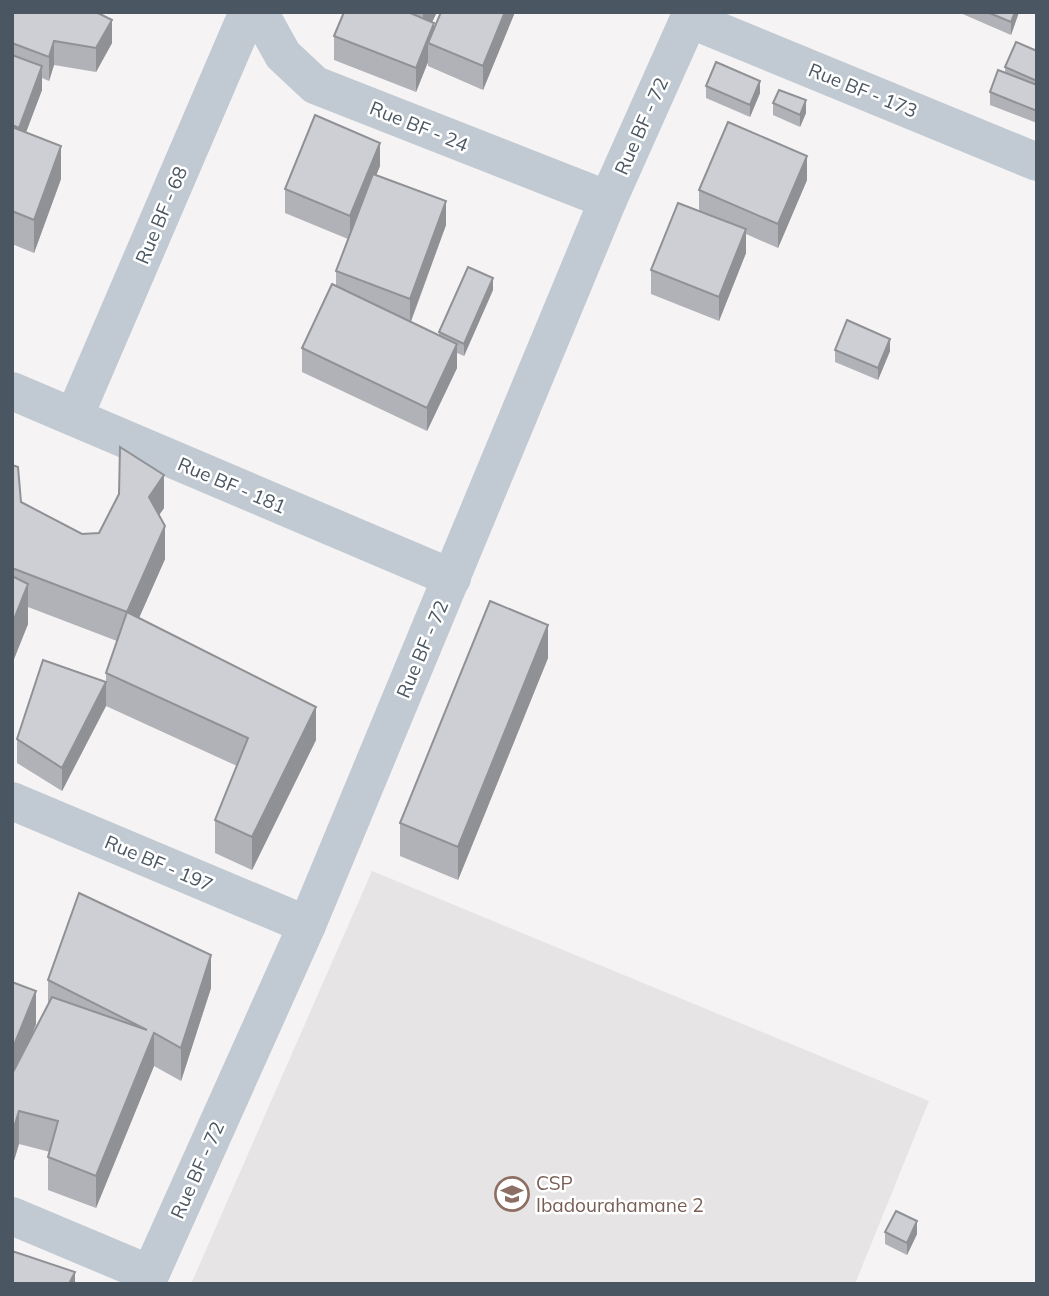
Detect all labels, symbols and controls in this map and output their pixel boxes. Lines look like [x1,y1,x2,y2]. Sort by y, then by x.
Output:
street label: Rue BF - 173 [805,57,921,123]
street label: Rue BF - 72 [609,74,673,178]
street label: Rue BF - 24 [366,95,472,157]
street label: Rue BF - 68 [130,163,192,267]
street label: Rue BF - 181 [174,451,290,519]
street label: Rue BF - 72 [391,597,453,701]
street label: Rue BF - 197 [101,829,217,897]
street label: Rue BF - 72 [165,1118,229,1222]
place label: CSP Ibadourahamane 2 [536,1171,704,1217]
school or university icon: CSP Ibadourahamane 2 [493,1175,531,1213]

